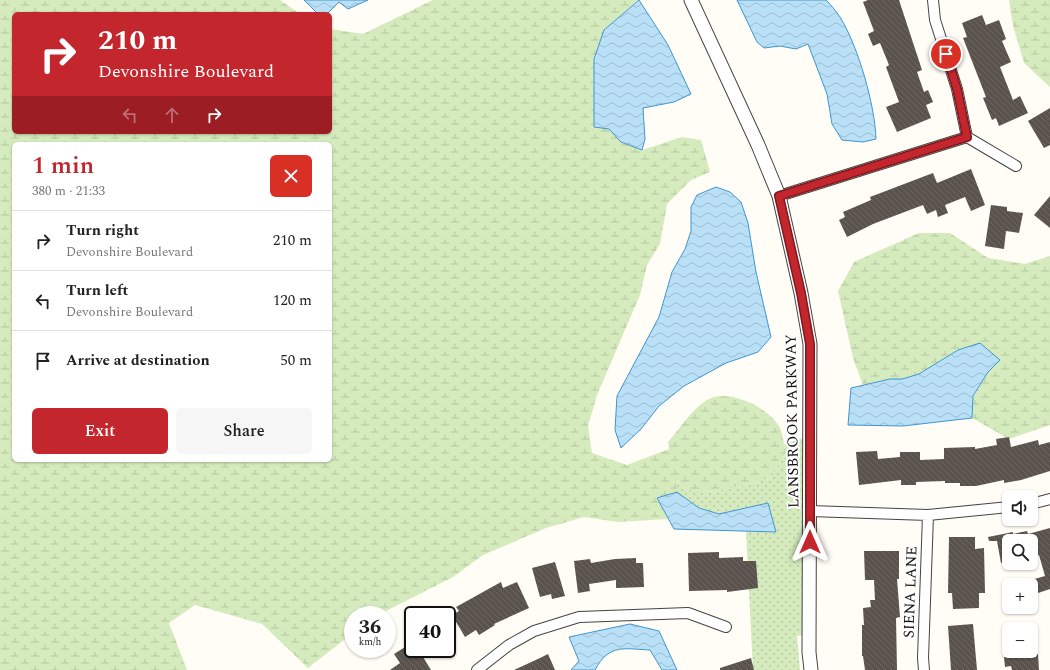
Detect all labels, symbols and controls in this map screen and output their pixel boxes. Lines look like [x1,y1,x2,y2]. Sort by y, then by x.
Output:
text: 210 m [98,19,177,62]
icon: right [32,28,84,80]
pin [929,37,963,71]
icon: arrive [935,43,957,65]
text: Devonshire Boulevard [98,58,274,85]
icon: left [119,104,141,126]
icon: ahead [161,104,183,126]
icon: right [203,104,225,126]
text: 1 min [32,148,94,184]
button: close [270,155,312,197]
text: 380 m · 21:33 [32,181,105,201]
text: Turn right [66,219,139,242]
text: 210 m [273,229,312,252]
icon: right [32,230,54,252]
text: Devonshire Boulevard [66,242,193,262]
text: Turn left [66,279,128,302]
text: 120 m [273,289,312,312]
icon: left [32,290,54,312]
text: Devonshire Boulevard [66,302,193,322]
street label: LANSBROOK PARKWAY [779,334,806,508]
text: Arrive at destination [66,349,210,372]
text: 50 m [280,349,312,372]
icon: arrive [32,350,54,372]
button: Exit [32,408,168,454]
button: Share [176,408,312,454]
map controls [1002,490,1038,658]
button: sound [1002,490,1038,526]
position arrow [789,521,831,563]
button: search [1002,534,1038,570]
street label: SIENA LANE [897,546,924,638]
button: + [1002,578,1038,614]
speed limit sign: 40 [404,606,456,658]
text: 36 [359,612,381,642]
button: − [1002,622,1038,658]
text: km/h [359,634,381,650]

